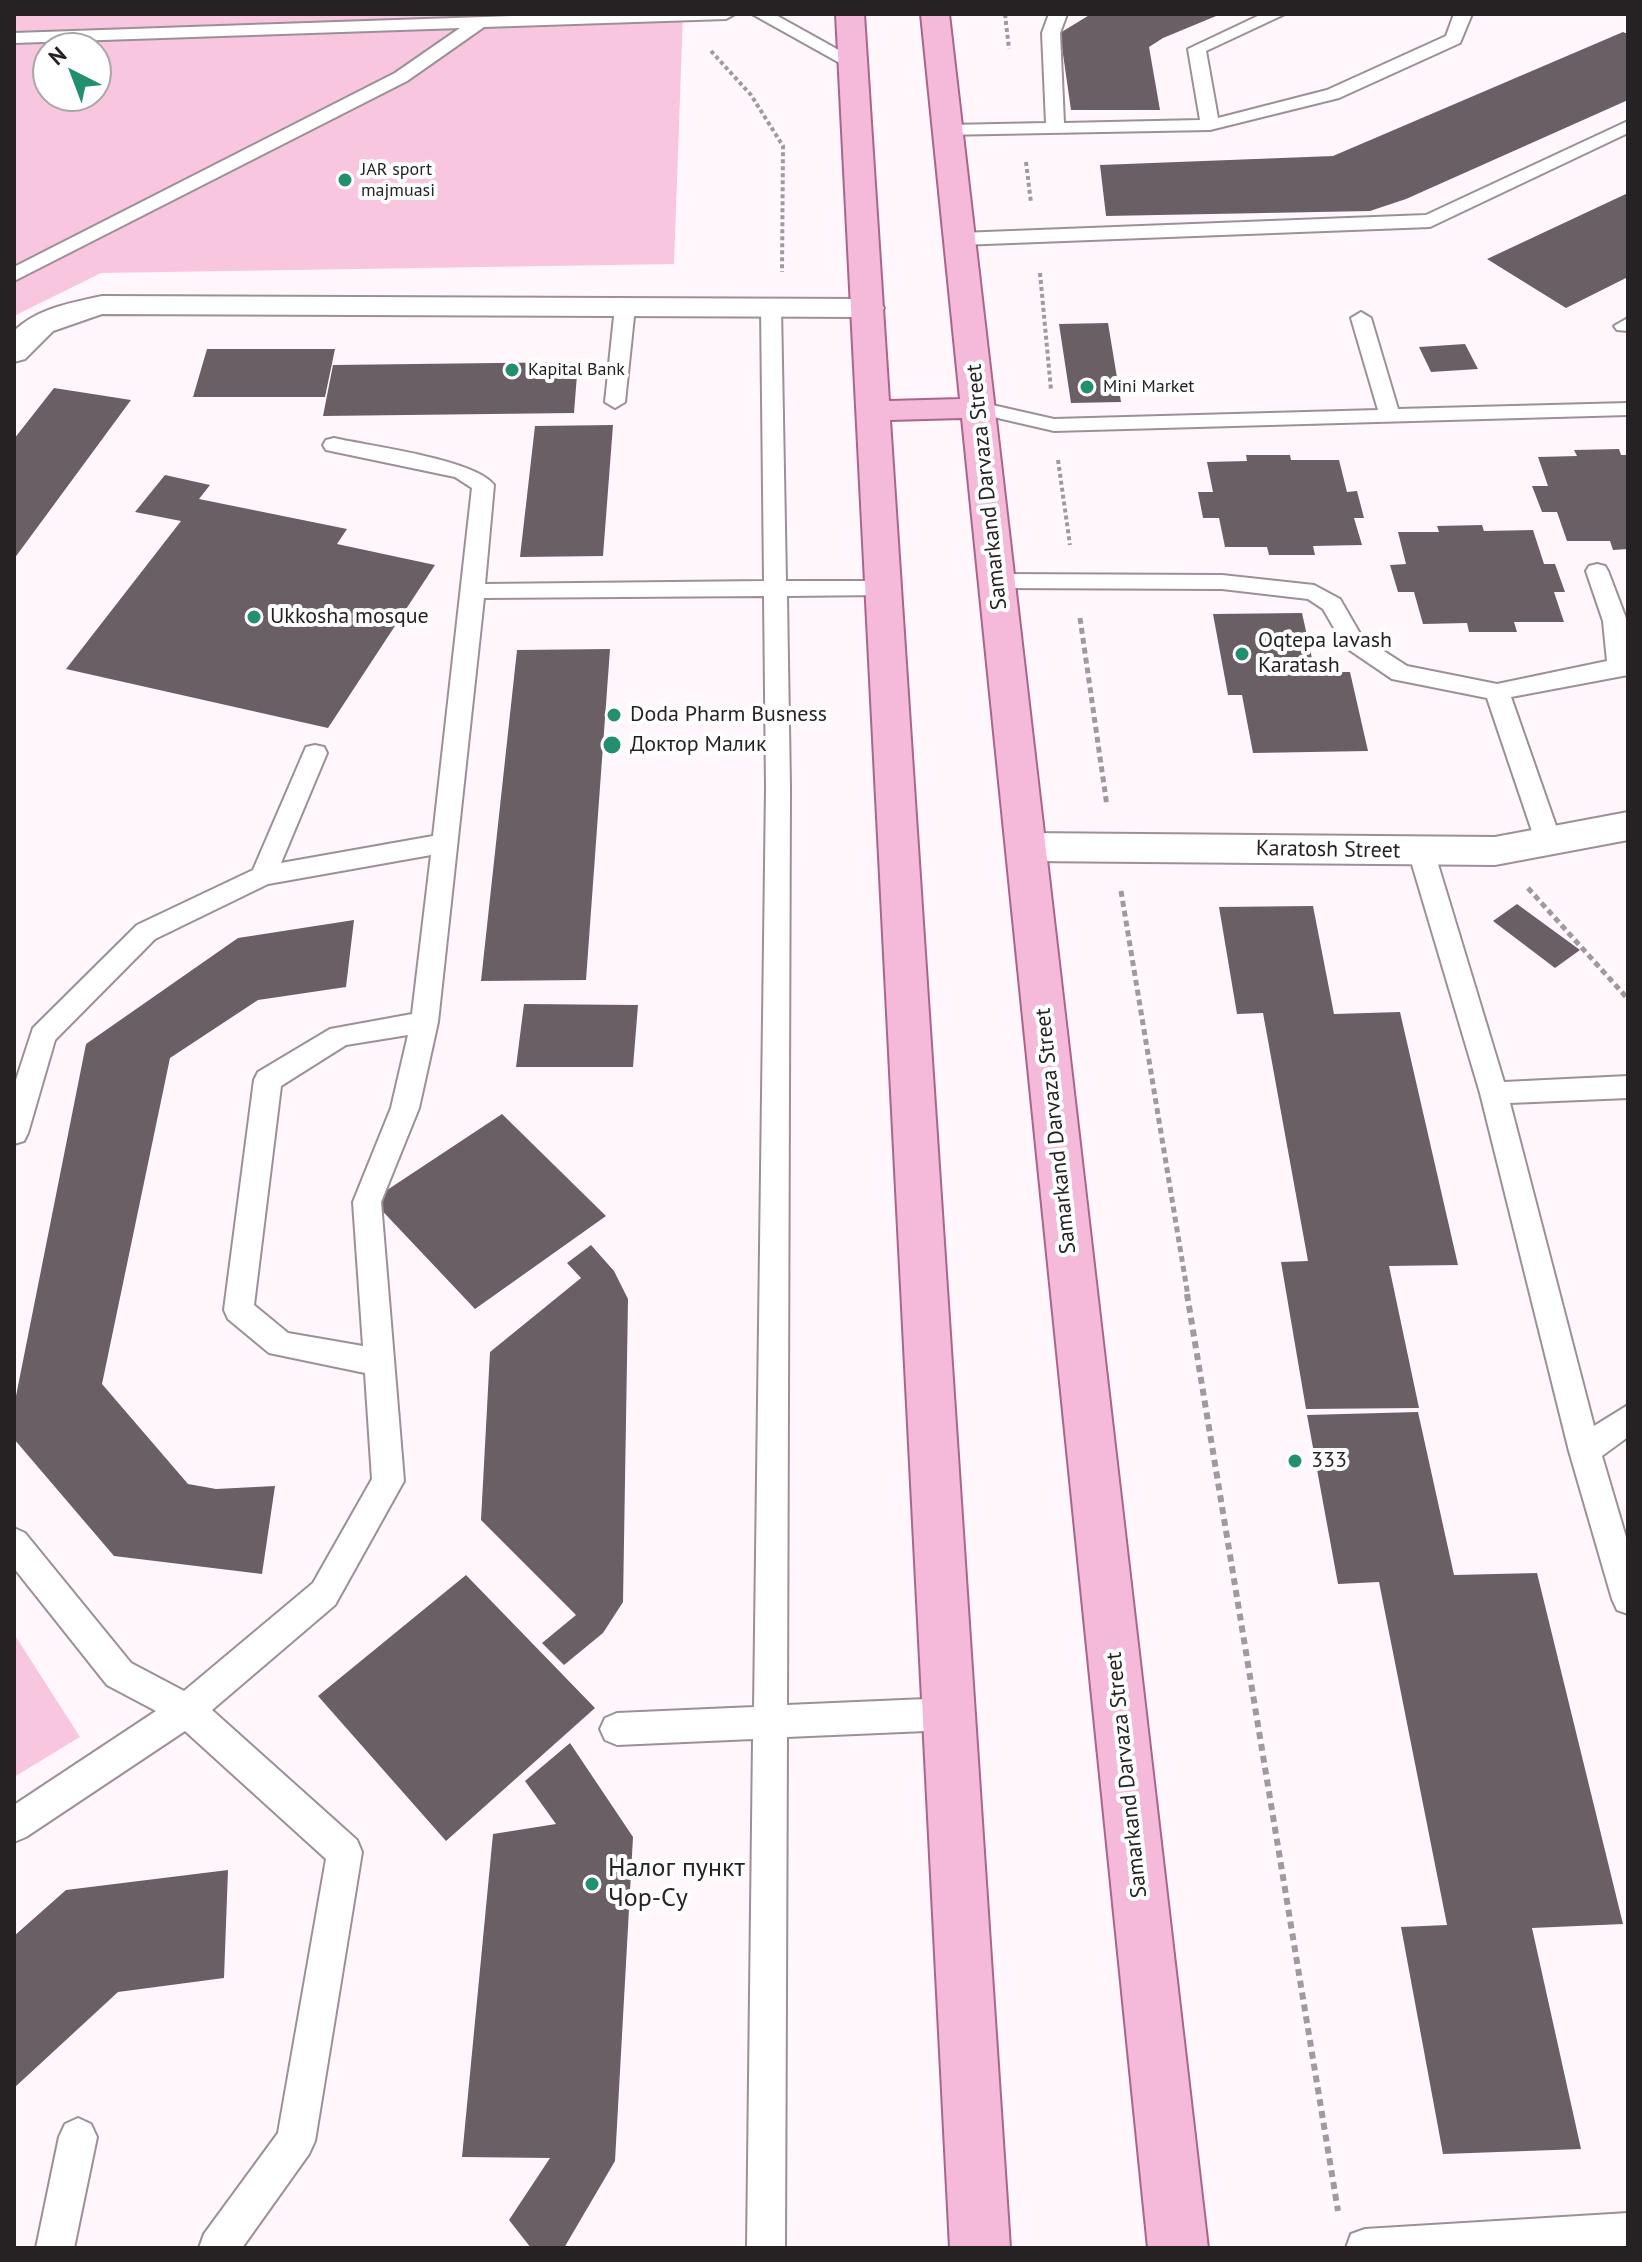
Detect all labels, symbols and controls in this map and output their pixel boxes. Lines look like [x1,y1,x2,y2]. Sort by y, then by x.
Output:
north arrow [32,32,112,112]
text: N [43,40,72,71]
place label: JAR sport majmuasi [361,159,435,202]
marker: JAR sport majmuasi [336,171,354,189]
place label: Kapital Bank [528,359,625,381]
marker: Kapital Bank [503,361,521,379]
street label: Samarkand Darvaza Street [961,363,1013,611]
place label: Mini Market [1103,376,1194,398]
marker: Mini Market [1078,378,1096,396]
place label: Ukkosha mosque [270,604,429,630]
marker: Ukkosha mosque [245,608,263,626]
place label: Oqtepa lavash Karatash [1258,628,1392,680]
marker: Oqtepa lavash Karatash [1233,645,1251,663]
place label: Doda Pharm Busness [630,702,827,728]
marker: Doda Pharm Busness [605,706,623,724]
place label: Доктор Малик [630,732,766,758]
marker: Доктор Малик [601,734,623,756]
street label: Karatosh Street [1256,836,1400,864]
street label: Samarkand Darvaza Street [1030,1007,1082,1255]
place label: 333 [1311,1448,1347,1474]
marker: 333 [1286,1452,1304,1470]
street label: Samarkand Darvaza Street [1101,1651,1153,1899]
place label: Налог пункт Чор-Су [608,1853,745,1914]
marker: Налог пункт Чор-Су [583,1875,601,1893]

